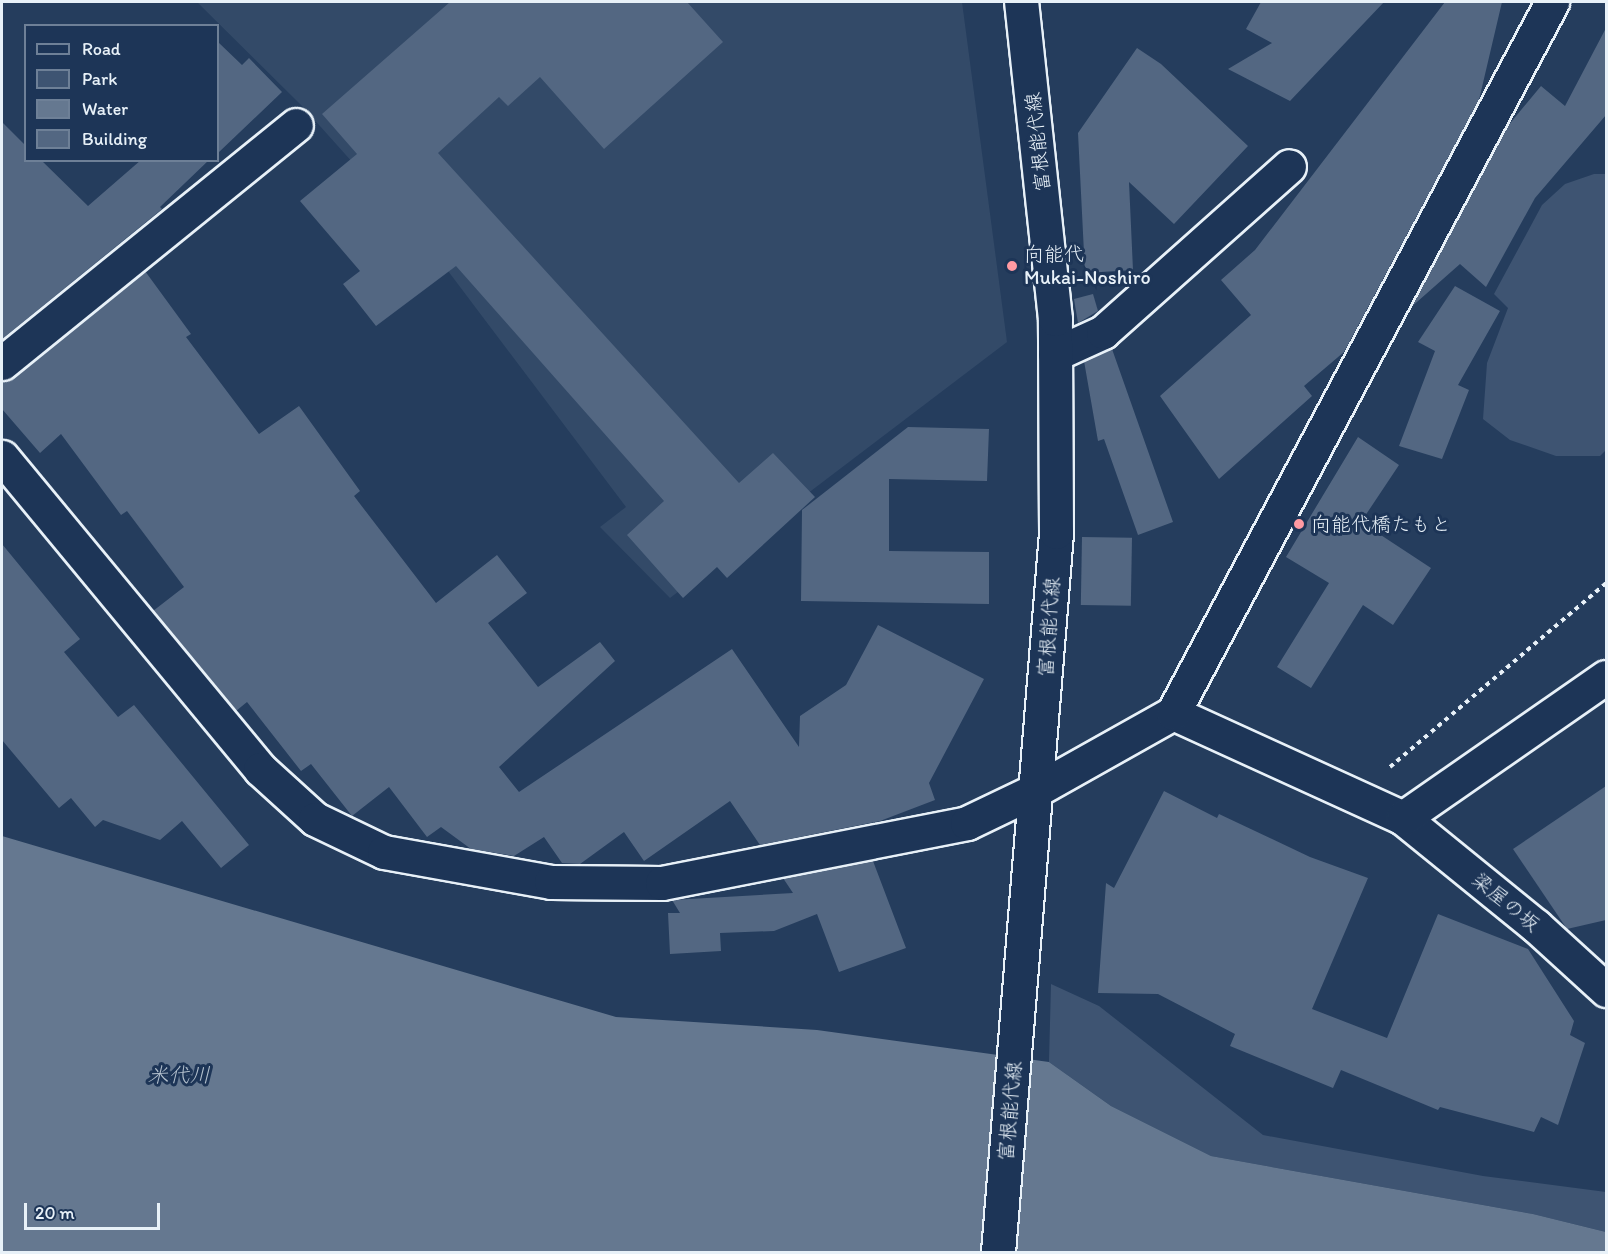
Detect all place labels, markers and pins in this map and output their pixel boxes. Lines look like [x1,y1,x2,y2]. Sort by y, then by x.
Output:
place label: 向能代 Mukai-Noshiro [1024,243,1151,290]
marker: 向能代 Mukai-Noshiro [1005,259,1019,273]
place label: 向能代橋たもと [1311,512,1451,536]
marker: 向能代橋たもと [1292,517,1306,531]

